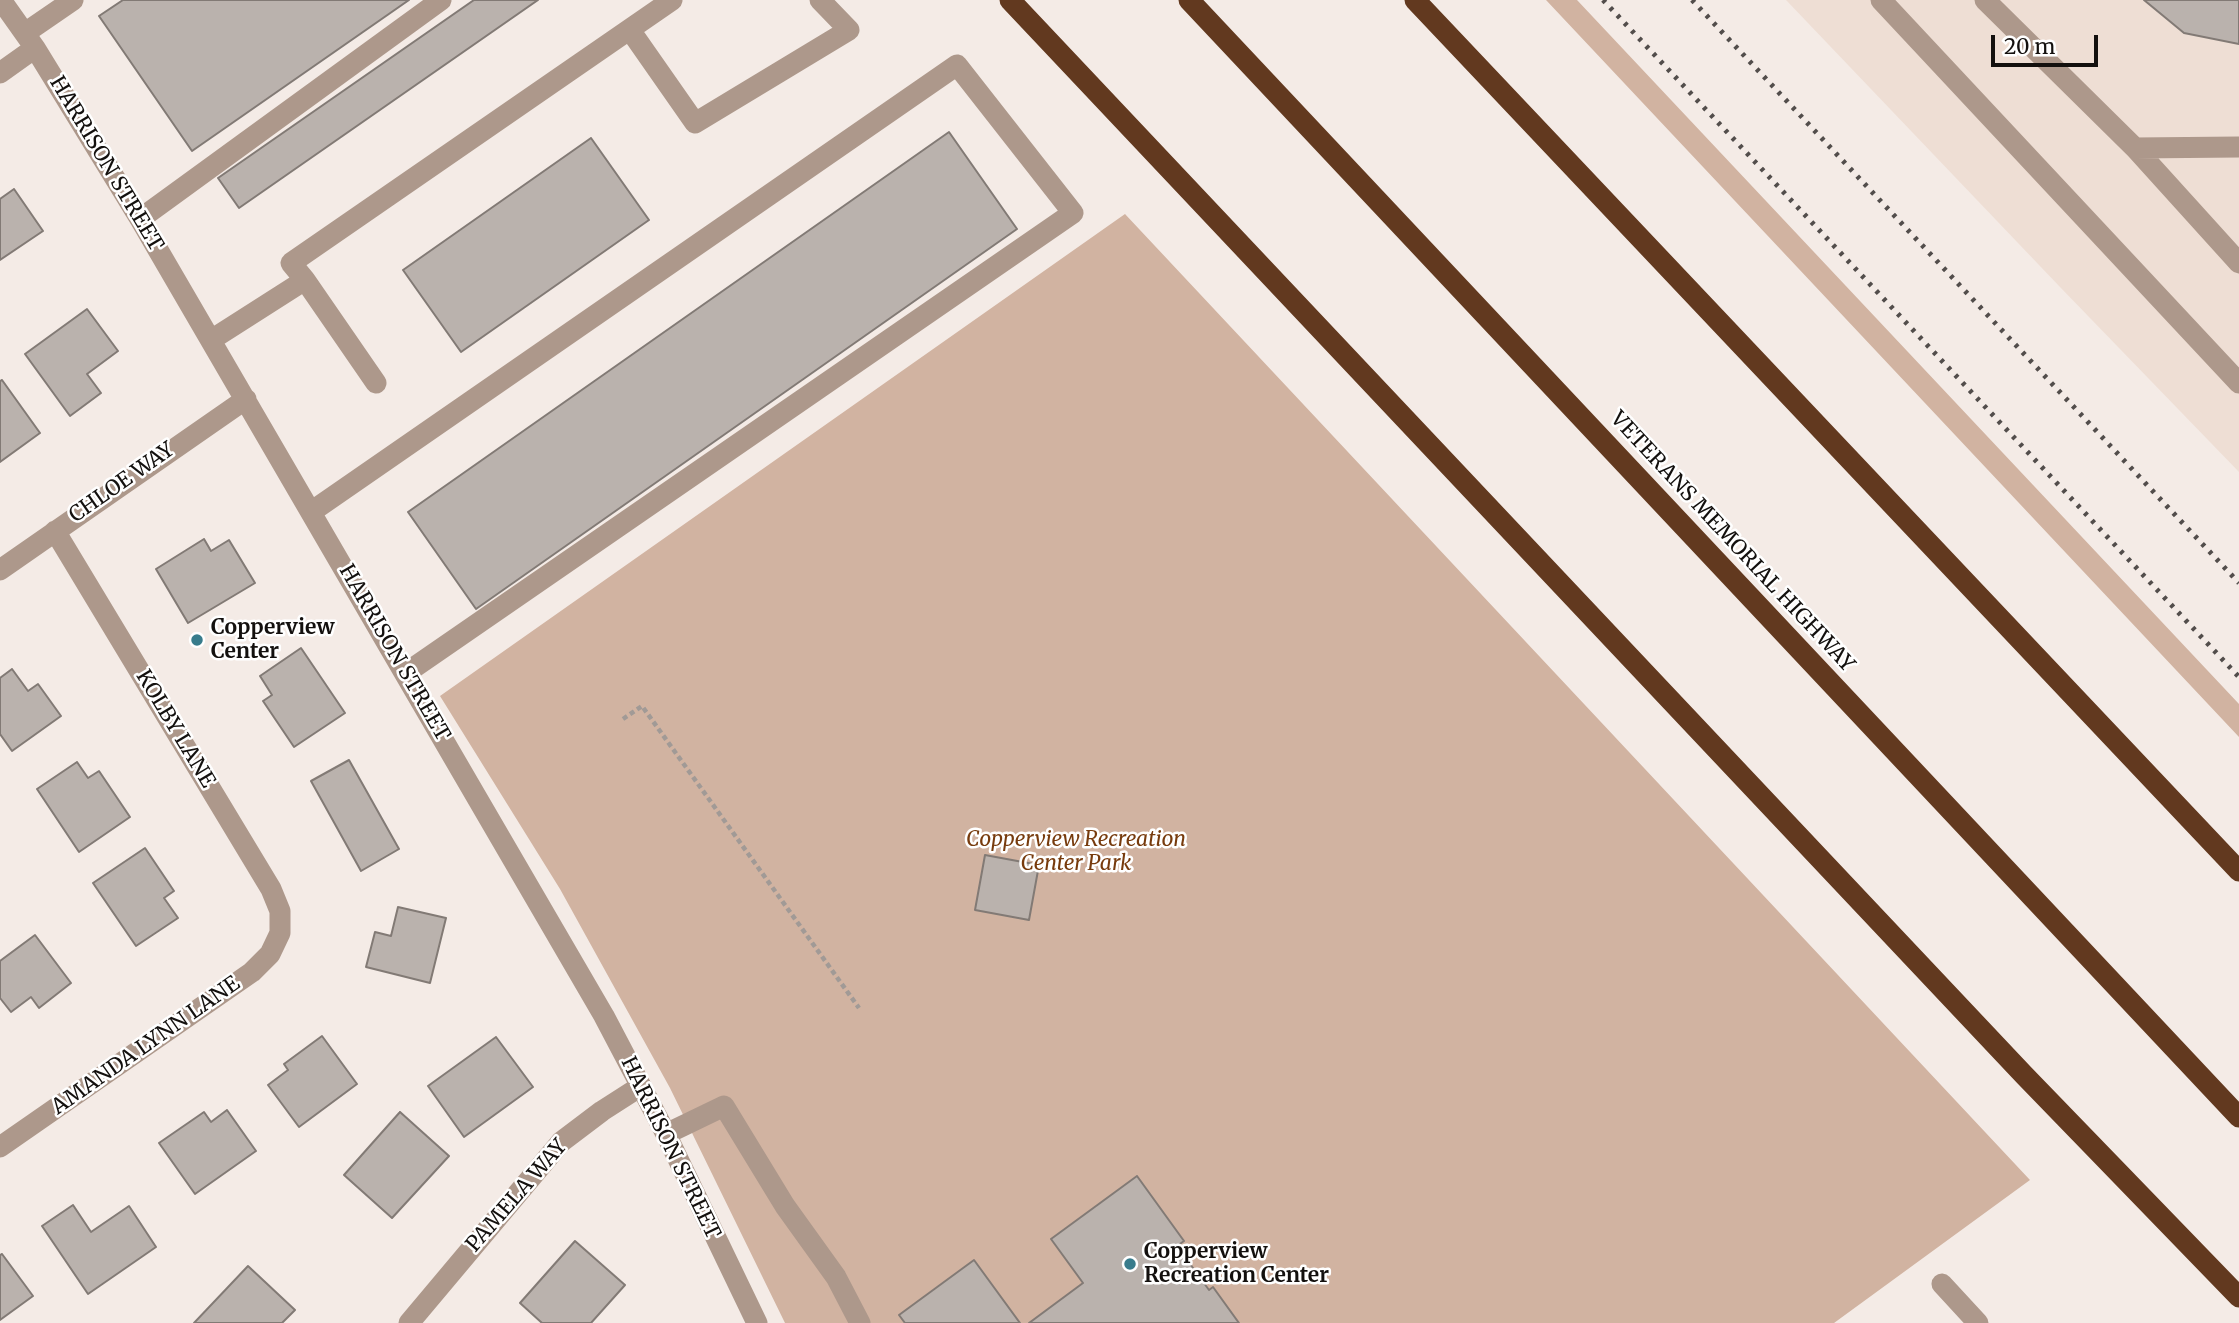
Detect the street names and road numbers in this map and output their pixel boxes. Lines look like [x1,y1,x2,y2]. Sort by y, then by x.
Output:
street label: HARRISON STREET [44,72,168,256]
street label: VETERANS MEMORIAL HIGHWAY [1605,407,1859,677]
street label: CHLOE WAY [65,437,179,529]
street label: HARRISON STREET [333,560,455,746]
street label: KOLBY LANE [130,666,220,792]
street label: AMANDA LYNN LANE [47,971,245,1121]
street label: HARRISON STREET [615,1053,725,1243]
street label: PAMELA WAY [461,1135,573,1257]

